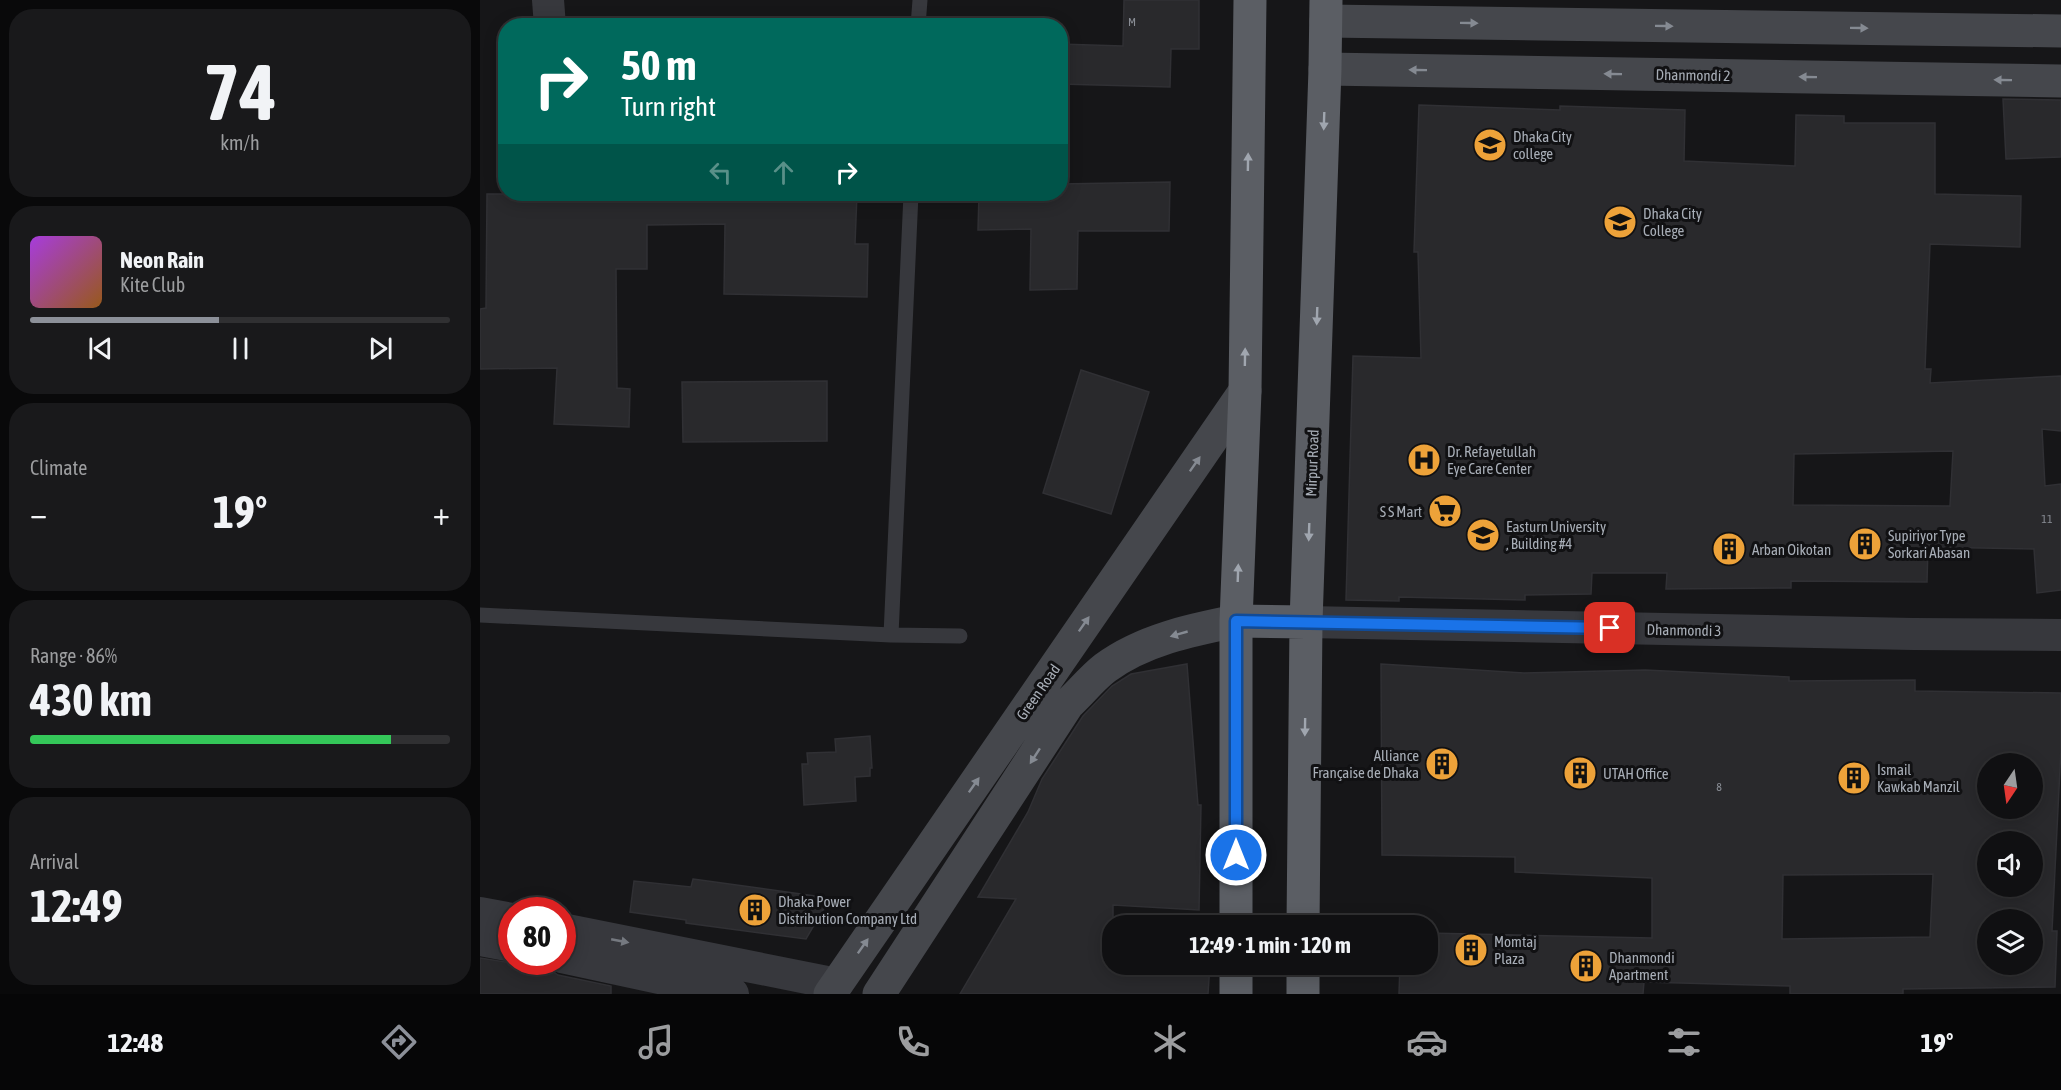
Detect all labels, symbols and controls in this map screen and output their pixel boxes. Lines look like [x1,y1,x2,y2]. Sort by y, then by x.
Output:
house number: M [1128,15,1136,29]
one-way arrow [1459,18,1478,28]
one-way arrow [1654,21,1673,31]
one-way arrow [1849,24,1868,33]
text: 50 m [621,41,696,89]
icon: right [522,42,600,120]
text: 74 [203,47,277,137]
one-way arrow [1408,66,1427,75]
street label: Dhanmondi 2 [1655,66,1731,84]
one-way arrow [1603,69,1622,78]
one-way arrow [1798,72,1817,81]
one-way arrow [1993,75,2012,84]
text: Turn right [621,91,716,122]
one-way arrow [1319,112,1328,131]
school or university icon: Dhaka City college [1472,127,1508,163]
place label: Dhaka City college [1513,128,1572,162]
text: km/h [220,131,260,154]
one-way arrow [1243,153,1253,172]
icon: left [704,156,737,189]
icon: ahead [767,156,800,189]
icon: right [830,156,863,189]
school or university icon: Dhaka City College [1602,204,1638,240]
place label: Dhaka City College [1643,205,1702,239]
text: Neon Rain [120,247,204,273]
text: Kite Club [120,273,185,296]
one-way arrow [1312,307,1321,326]
icon: previous [84,332,117,365]
icon: pause [224,332,257,365]
icon: next [364,332,397,365]
one-way arrow [1240,348,1250,367]
street label: Mirpur Road [1302,429,1322,497]
hospital icon: Dr. Refayetullah Eye Care Center [1406,442,1442,478]
place label: Dr. Refayetullah Eye Care Center [1447,443,1536,477]
text: Climate [30,456,87,479]
one-way arrow [1189,456,1201,472]
text: 19° [213,486,267,538]
supermarket icon: S S Mart [1427,493,1463,529]
text: − [30,494,47,532]
text: + [433,494,450,532]
place label: S S Mart [1380,503,1422,520]
house number: 11 [2041,512,2053,526]
school or university icon: Easturn University , Building #4 [1465,517,1501,553]
place label: Easturn University , Building #4 [1506,518,1606,552]
one-way arrow [1305,523,1314,542]
building icon: Supiriyor Type Sorkari Abasan [1847,526,1883,562]
place label: Supiriyor Type Sorkari Abasan [1888,527,1970,561]
building icon: Arban Oikotan [1711,531,1747,567]
place label: Arban Oikotan [1752,541,1831,558]
one-way arrow [1233,564,1243,583]
pin [1584,602,1635,653]
icon: arrive [1593,611,1626,644]
one-way arrow [1078,617,1090,633]
street label: Dhanmondi 3 [1646,621,1722,639]
one-way arrow [1170,630,1188,639]
text: Range · 86% [30,644,117,667]
street label: Green Road [1013,661,1063,723]
text: 430 km [30,674,152,726]
one-way arrow [1300,718,1310,737]
building icon: Alliance Française de Dhaka [1424,746,1460,782]
one-way arrow [1029,747,1041,763]
place label: Alliance Française de Dhaka [1313,747,1419,781]
north arrow [1977,753,2043,819]
map controls [1977,753,2043,975]
building icon: UTAH Office [1562,755,1598,791]
building icon: Ismail Kawkab Manzil [1836,760,1872,796]
place label: Ismail Kawkab Manzil [1877,761,1960,795]
place label: UTAH Office [1603,765,1669,782]
one-way arrow [968,777,979,793]
house number: 8 [1716,780,1722,794]
position arrow [1204,823,1268,887]
button: sound [1977,831,2043,897]
text: Arrival [30,850,79,873]
text: 12:49 [30,880,123,932]
building icon: Dhaka Power Distribution Company Ltd [737,892,773,928]
place label: Dhaka Power Distribution Company Ltd [778,893,917,927]
speed limit sign: 80 [498,897,576,975]
button: layers [1977,909,2043,975]
text: 12:49 · 1 min · 120 m [1189,932,1351,958]
building icon: Momtaj Plaza [1453,932,1489,968]
place label: Momtaj Plaza [1494,933,1537,967]
one-way arrow [611,937,630,946]
one-way arrow [857,938,869,954]
building icon: Dhanmondi Apartment [1568,948,1604,984]
place label: Dhanmondi Apartment [1609,949,1675,983]
icon: directions [378,1021,420,1063]
icon: music [635,1021,677,1063]
icon: phone [892,1021,934,1063]
icon: climate [1149,1021,1191,1063]
icon: car [1406,1021,1448,1063]
icon: filters [1663,1021,1705,1063]
text: 12:48 [108,1027,163,1058]
text: 19° [1921,1027,1953,1058]

